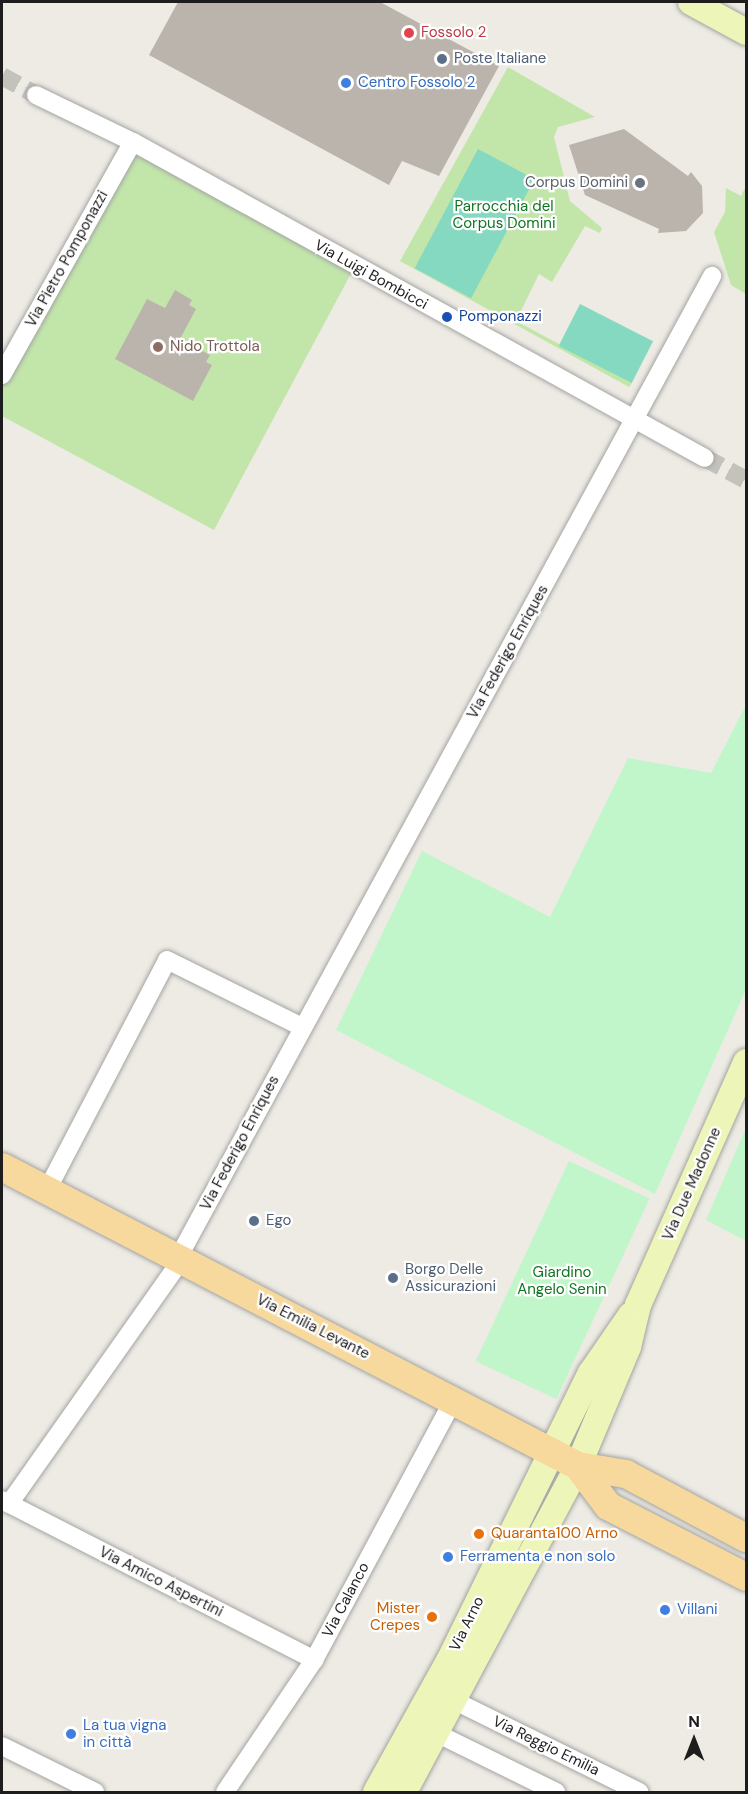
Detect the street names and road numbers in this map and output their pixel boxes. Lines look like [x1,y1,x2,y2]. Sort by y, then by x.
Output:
street label: Via Pietro Pomponazzi [22,188,112,330]
street label: Via Luigi Bombicci [311,236,431,314]
street label: Via Federigo Enriques [464,582,552,722]
street label: Via Federigo Enriques [197,1072,283,1214]
street label: Via Due Madonne [659,1125,725,1243]
street label: Via Emilia Levante [253,1291,373,1363]
street label: Via Amico Aspertini [96,1543,226,1621]
street label: Via Calanco [319,1559,373,1641]
street label: Via Arno [446,1594,488,1654]
street label: Via Reggio Emilia [490,1712,602,1780]

